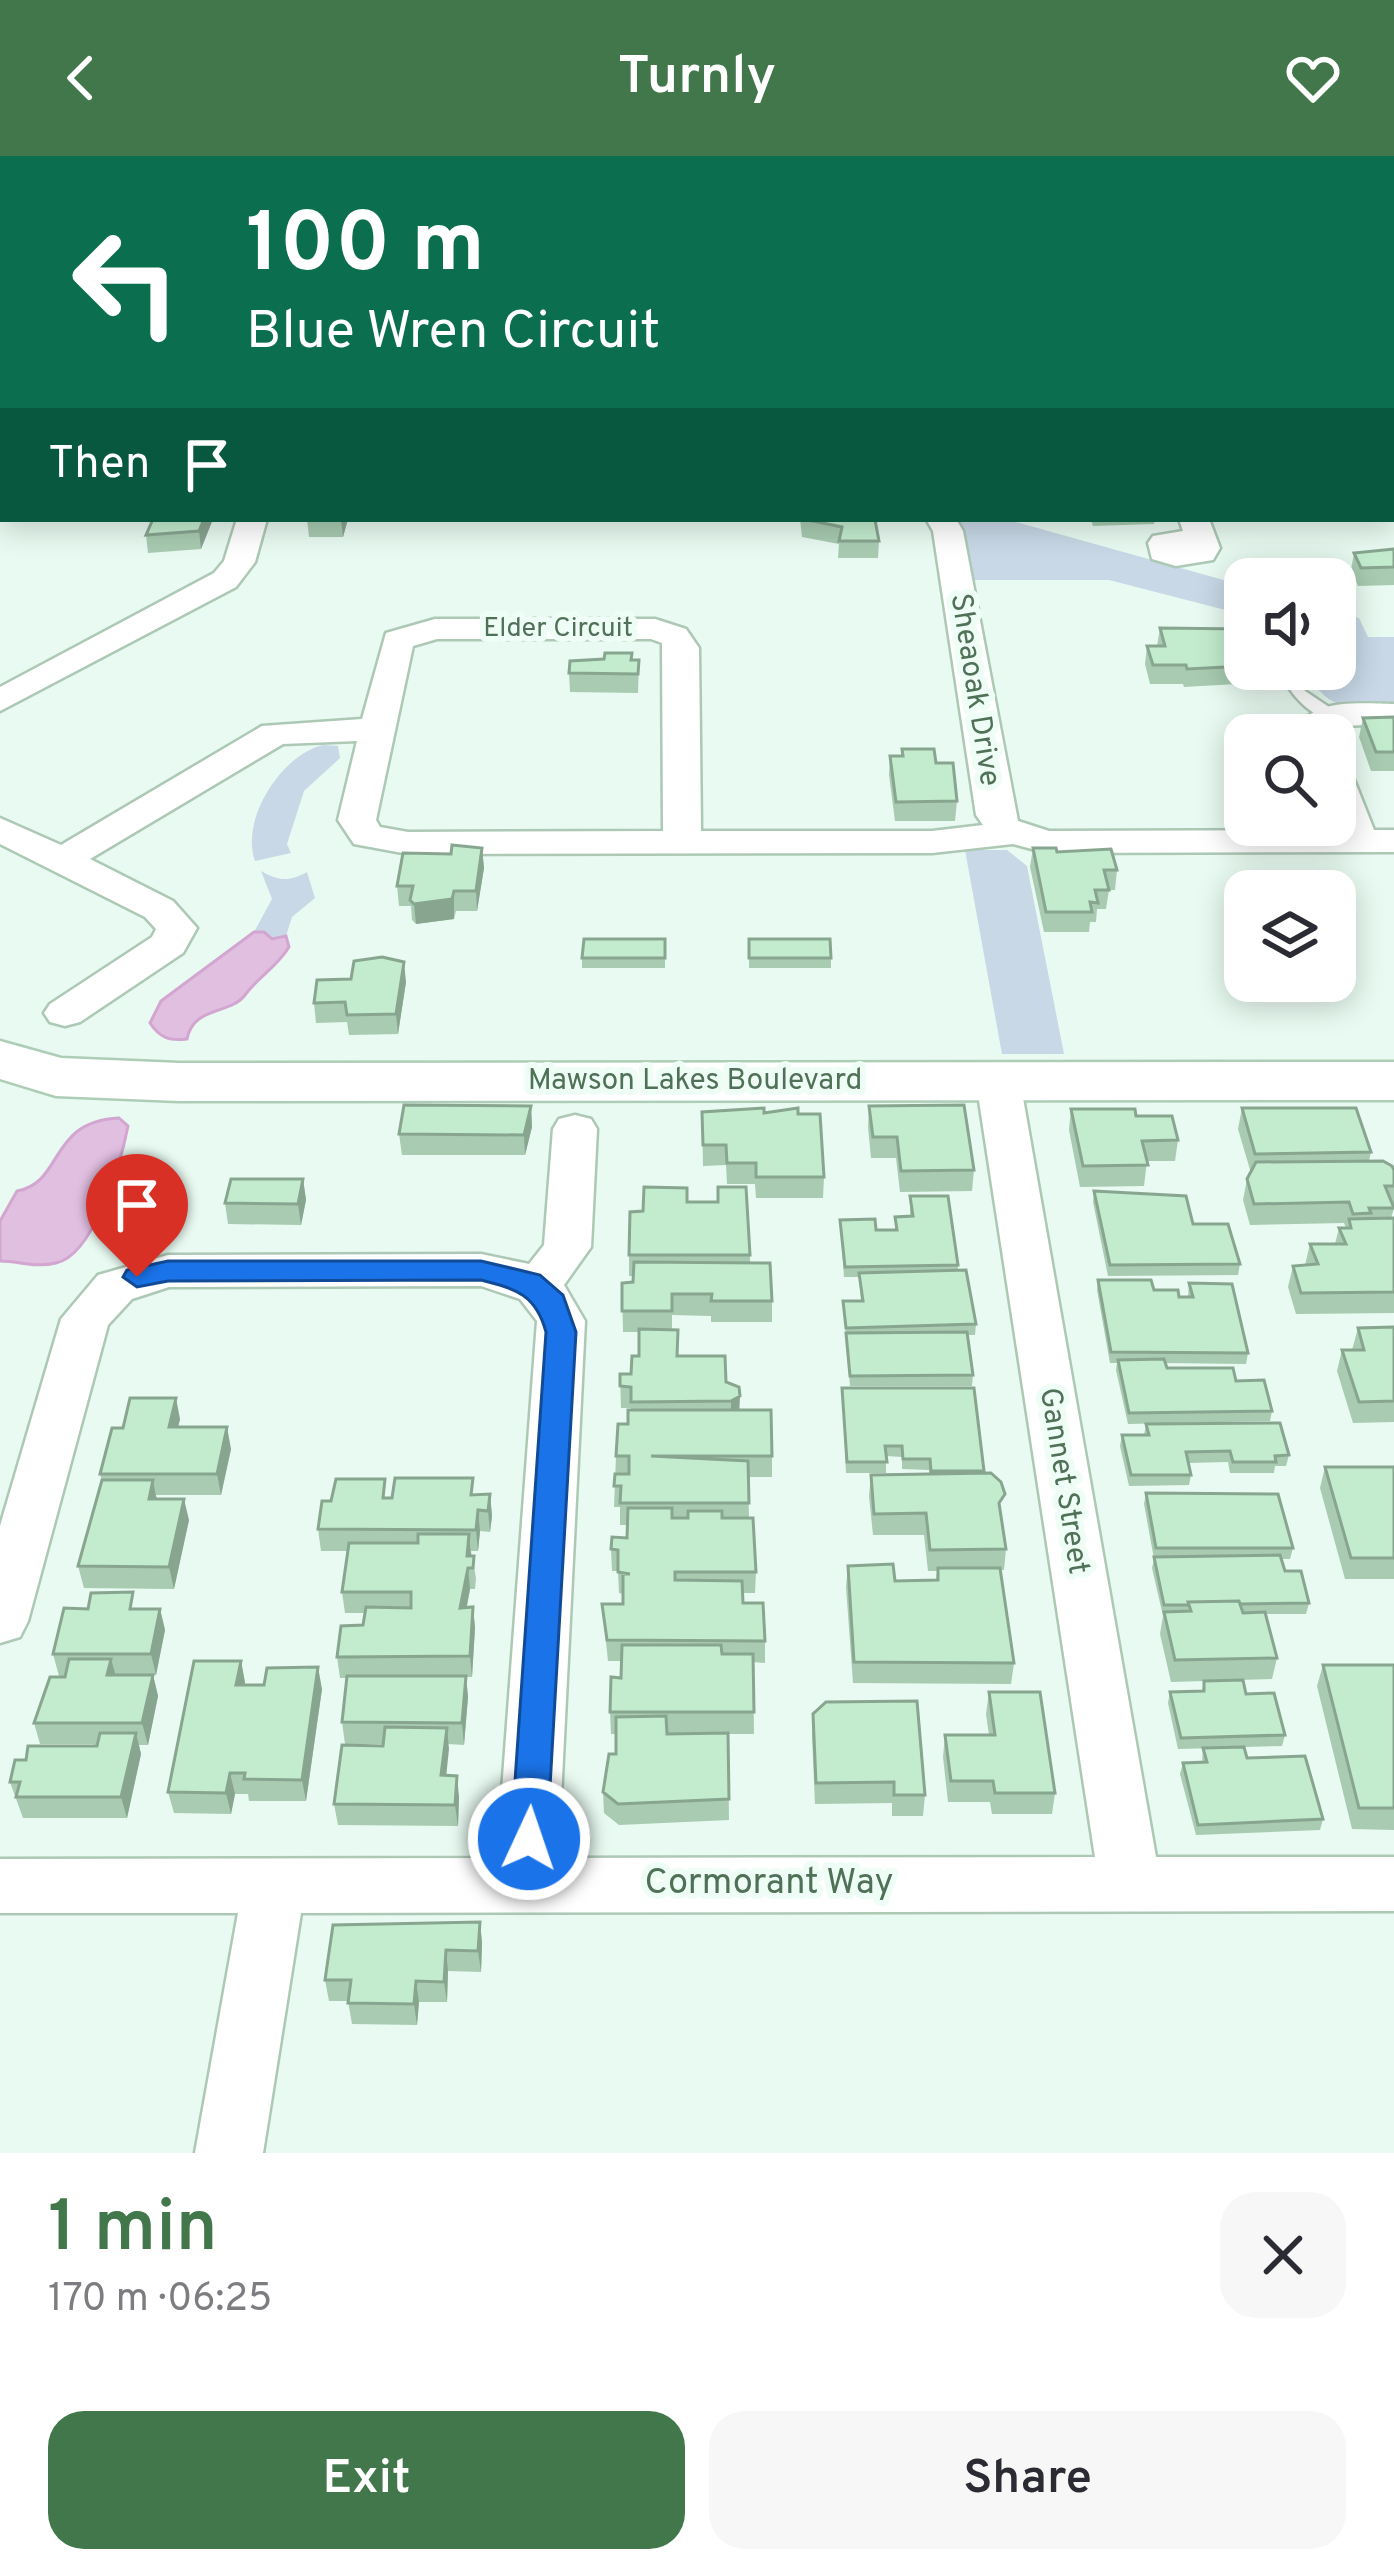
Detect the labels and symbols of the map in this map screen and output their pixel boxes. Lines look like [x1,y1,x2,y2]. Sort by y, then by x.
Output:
street label: Sheaoak Drive [941,591,1007,789]
street label: Elder Circuit [483,612,633,646]
street label: Mawson Lakes Boulevard [528,1063,862,1100]
pin [86,1154,188,1277]
street label: Gannet Street [1030,1385,1096,1577]
position arrow [466,1776,592,1902]
street label: Cormorant Way [644,1861,894,1907]

